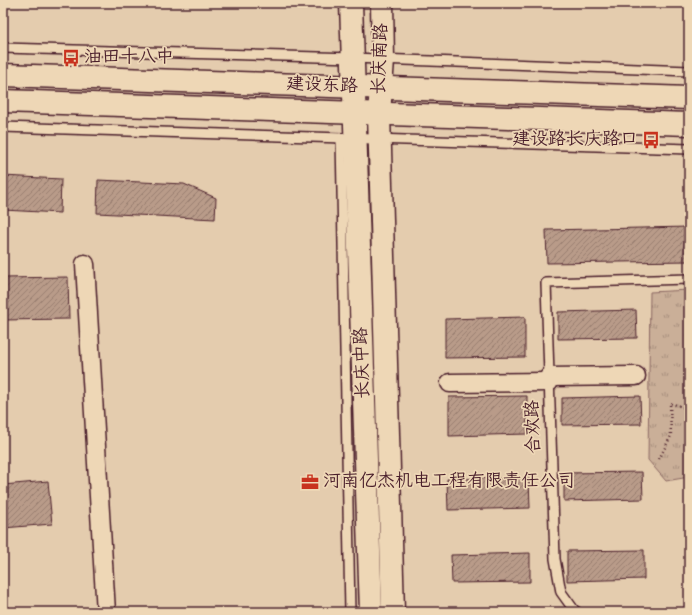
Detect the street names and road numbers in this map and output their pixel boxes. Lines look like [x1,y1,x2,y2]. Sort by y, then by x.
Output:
street label: 长庆南路 [367,23,395,95]
street label: 建设东路 [286,72,358,100]
street label: 长庆中路 [349,327,377,399]
street label: 合欢路 [520,400,548,454]

